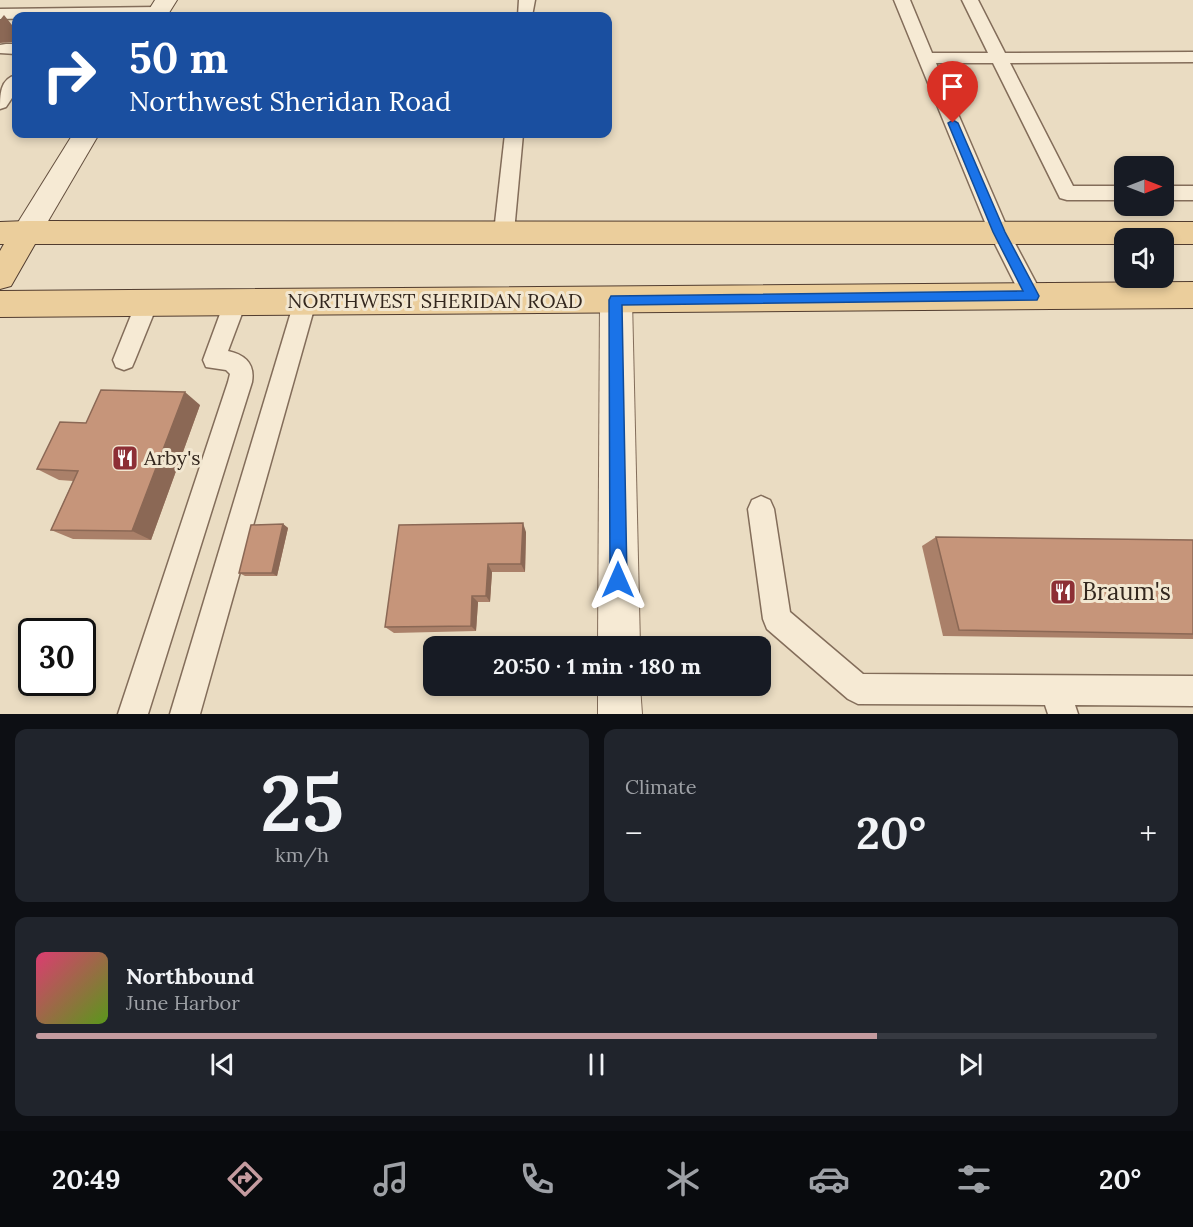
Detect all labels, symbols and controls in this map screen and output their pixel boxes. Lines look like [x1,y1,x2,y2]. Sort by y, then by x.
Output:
text: 50 m [129,31,228,85]
icon: right [30,36,108,114]
pin [927,61,978,123]
icon: arrive [936,70,969,103]
text: Northwest Sheridan Road [129,84,451,118]
north arrow [1114,156,1174,216]
map controls [1114,156,1174,288]
button: sound [1114,228,1174,288]
street label: NORTHWEST SHERIDAN ROAD [287,288,583,313]
restaurant icon: Arby's [110,443,140,473]
place label: Arby's [143,445,201,470]
position arrow [586,548,650,612]
place label: Braum's [1082,576,1171,607]
restaurant icon: Braum's [1048,577,1078,607]
speed limit sign: 30 [18,618,96,696]
text: 20:50 · 1 min · 180 m [493,652,701,680]
text: 25 [260,753,344,852]
text: Climate [625,774,697,799]
text: 20° [856,804,926,861]
text: − [625,812,643,854]
text: + [1139,812,1157,854]
text: km/h [275,842,329,867]
text: Northbound [126,962,254,990]
text: June Harbor [126,990,240,1015]
icon: previous [206,1048,239,1081]
icon: pause [580,1048,613,1081]
icon: next [954,1048,987,1081]
icon: directions [224,1158,266,1200]
icon: music [370,1158,412,1200]
icon: phone [516,1158,558,1200]
icon: climate [662,1158,704,1200]
icon: car [808,1158,850,1200]
icon: filters [953,1158,995,1200]
text: 20:49 [52,1162,121,1196]
text: 20° [1099,1162,1141,1196]

